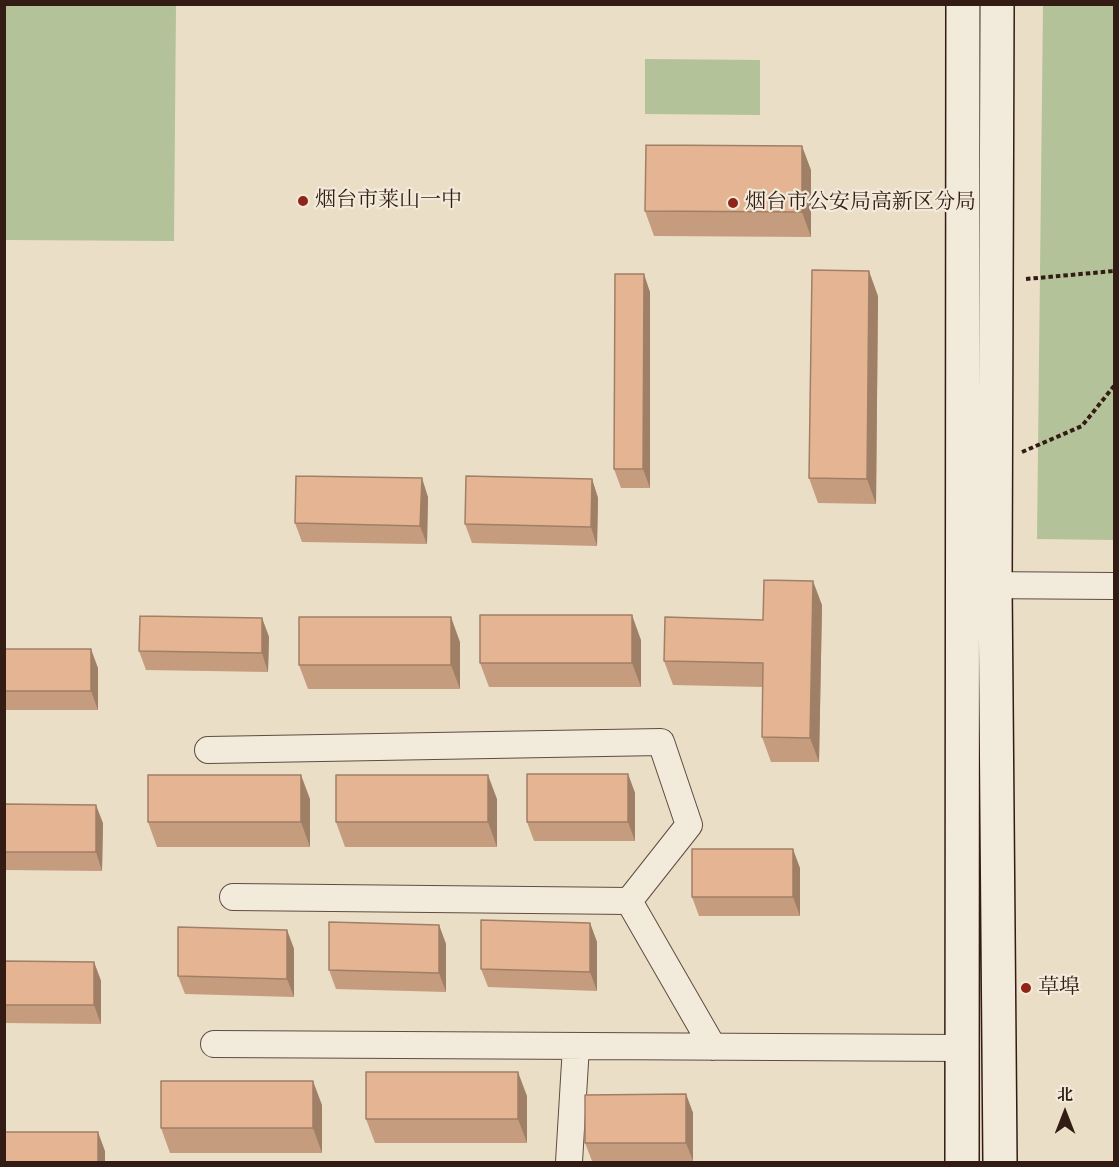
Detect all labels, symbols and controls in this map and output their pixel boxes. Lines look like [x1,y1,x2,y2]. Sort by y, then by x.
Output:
place label: 烟台市莱山一中 [315,188,462,214]
place label: 烟台市公安局高新区分局 [745,190,976,216]
marker: 烟台市莱山一中 [296,194,310,208]
marker: 烟台市公安局高新区分局 [726,196,740,210]
place label: 草埠 [1038,975,1080,1001]
marker: 草埠 [1019,981,1033,995]
north arrow [1035,1083,1095,1143]
text: 北 [1057,1085,1073,1105]

